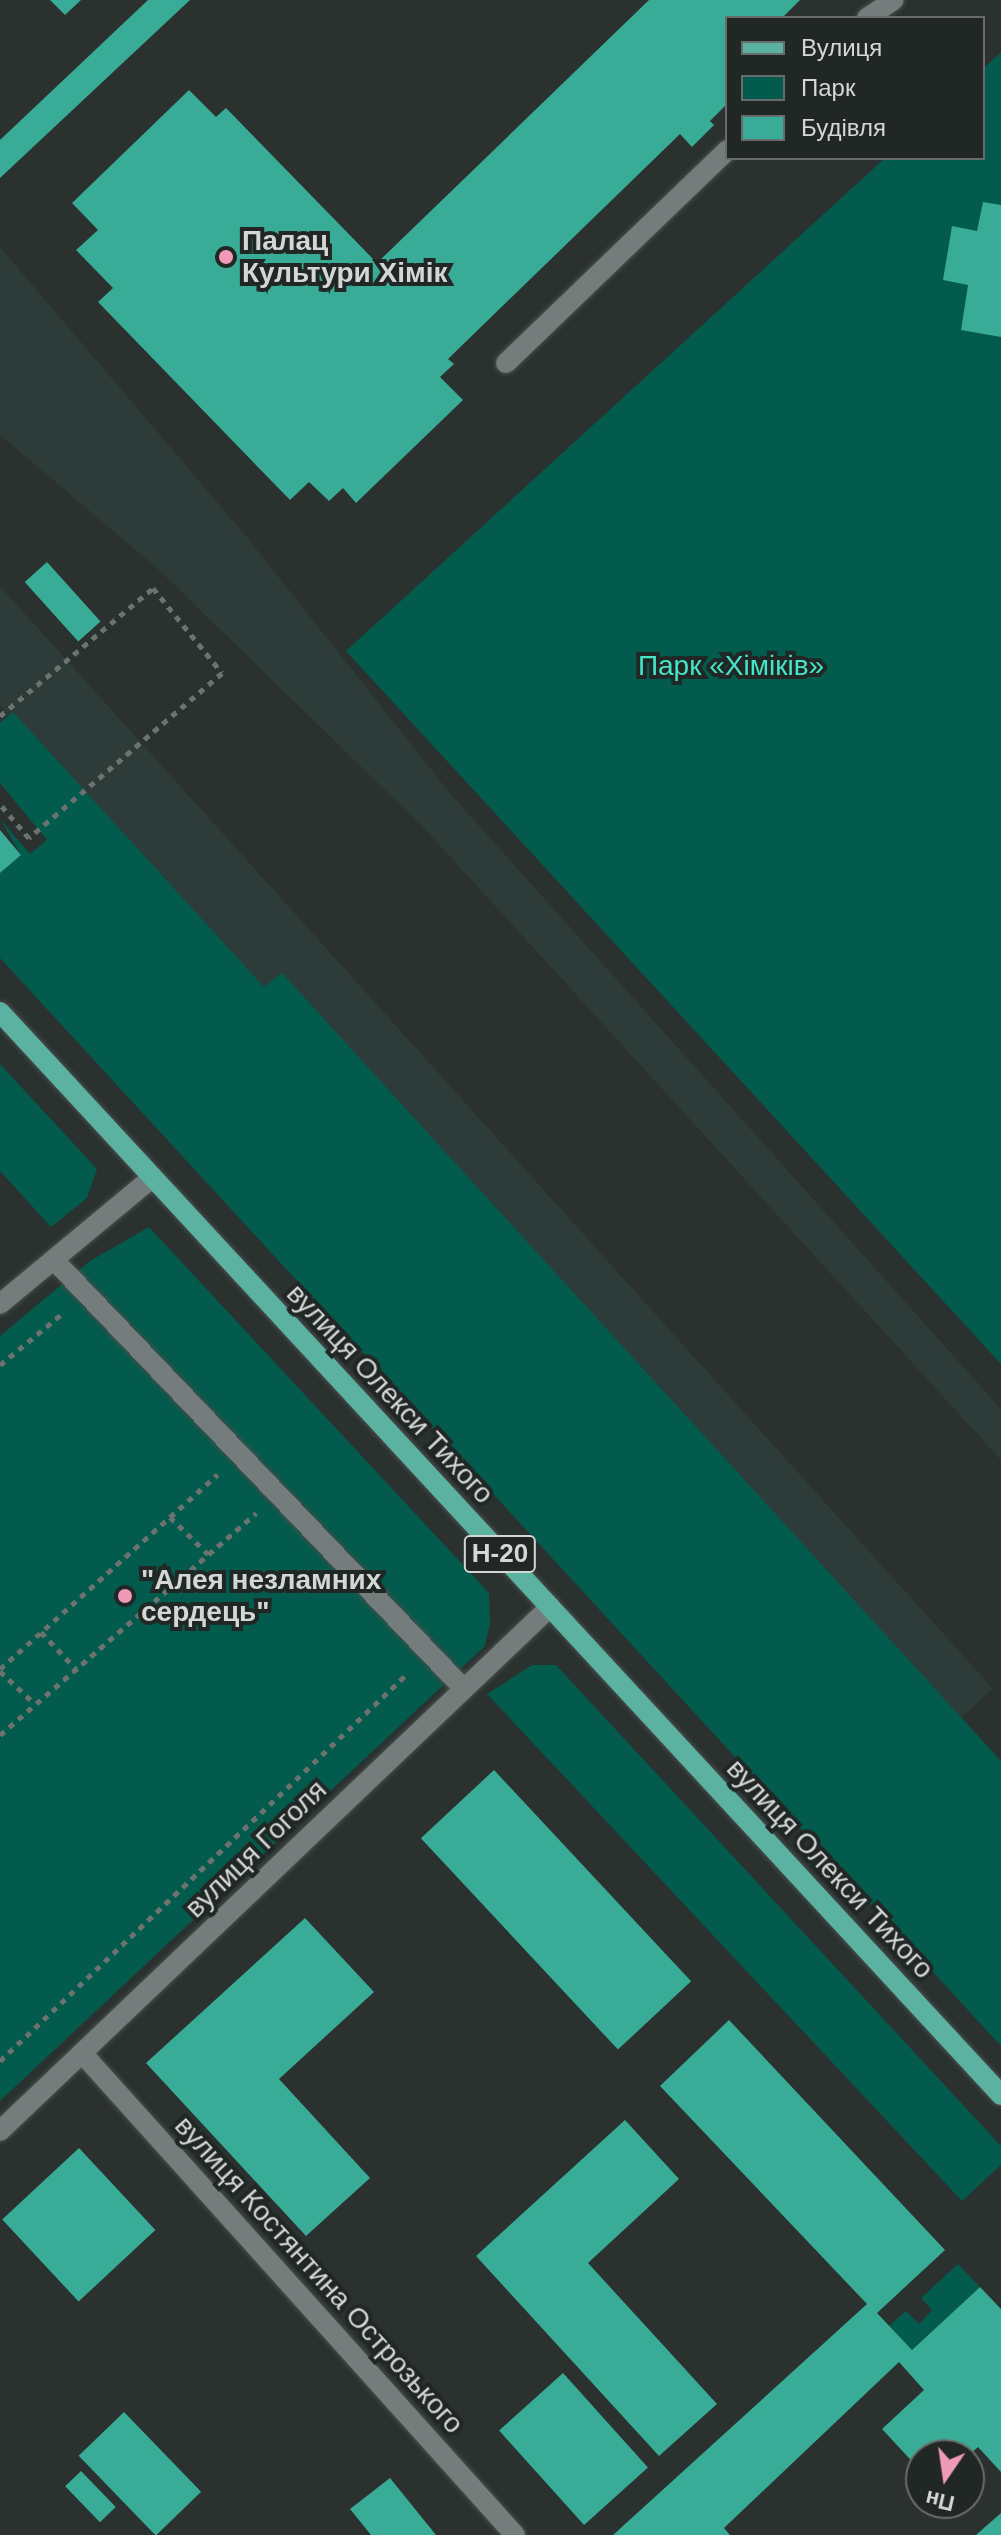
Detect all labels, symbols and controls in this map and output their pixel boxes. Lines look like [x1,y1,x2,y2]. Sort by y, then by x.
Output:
legend [725,16,985,160]
text: Вулиця [801,34,882,61]
text: Парк [801,74,855,101]
text: Будівля [801,114,886,141]
place label: Палац Культури Хімік [242,224,448,290]
marker: Палац Культури Хімік [217,248,235,266]
park label: Парк «Хіміків» [638,649,824,683]
street label: вулиця Олекси Тихого [280,1277,500,1511]
road number: Н-20 [462,1532,538,1576]
place label: "Алея незламних сердець" [141,1563,381,1629]
marker: "Алея незламних сердець" [116,1587,134,1605]
street label: вулиця Олекси Тихого [720,1752,940,1986]
street label: вулиця Гоголя [178,1773,334,1925]
street label: вулиця Костянтина Острозького [168,2109,470,2441]
north arrow [905,2439,985,2519]
text: Пн [923,2485,957,2516]

